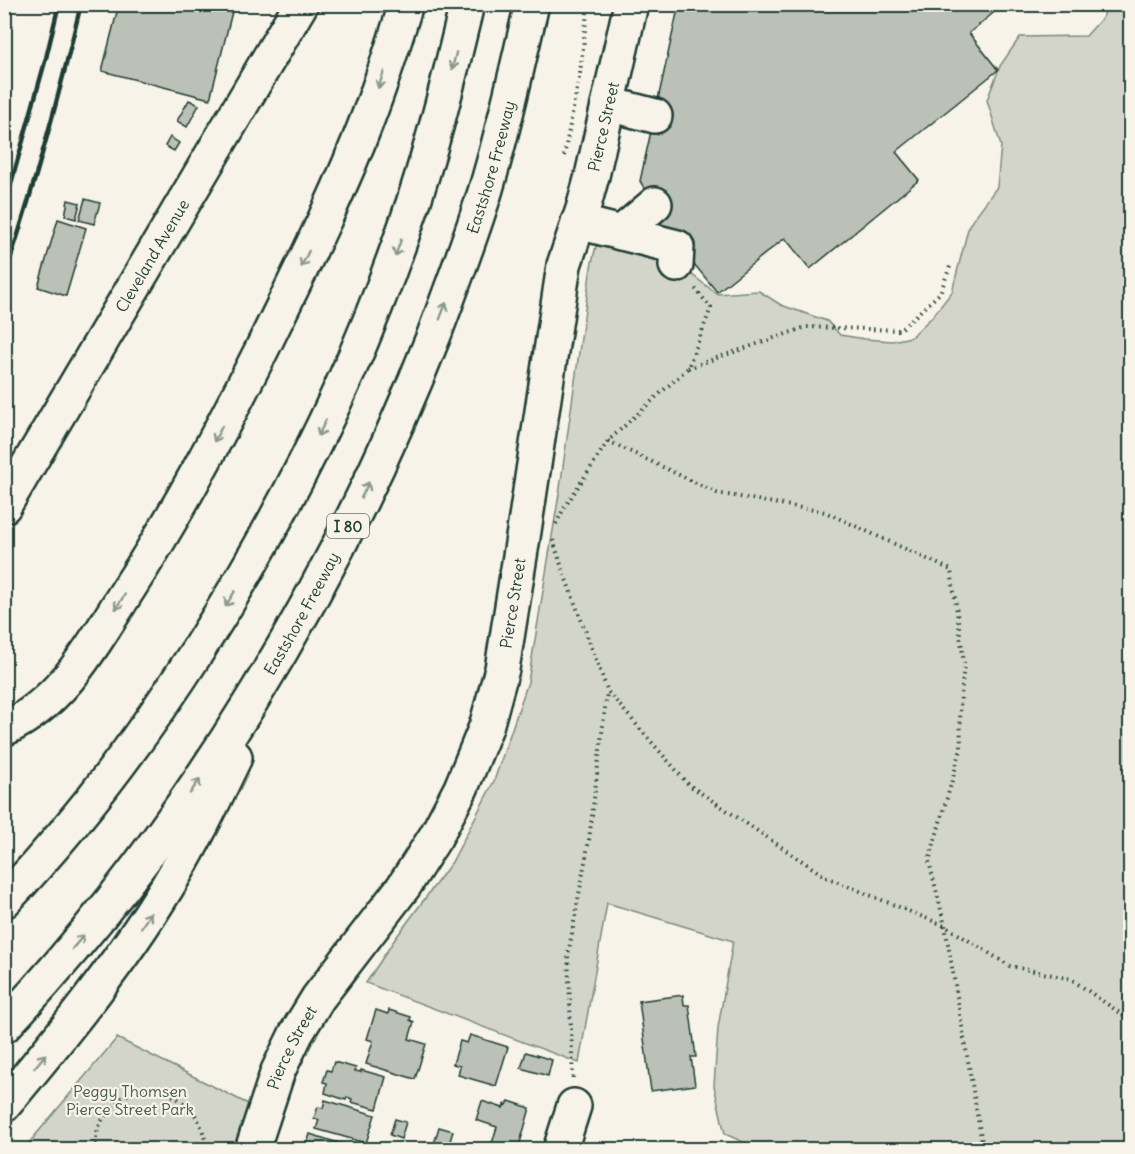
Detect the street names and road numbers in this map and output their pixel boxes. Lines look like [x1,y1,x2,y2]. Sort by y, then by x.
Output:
street label: Pierce Street [583,79,623,173]
street label: Eastshore Freeway [462,99,519,236]
street label: Cleveland Avenue [111,195,193,316]
road number: I 80 [327,514,369,538]
street label: Eastshore Freeway [259,549,344,678]
street label: Pierce Street [495,556,530,650]
street label: Pierce Street [263,1002,321,1092]

